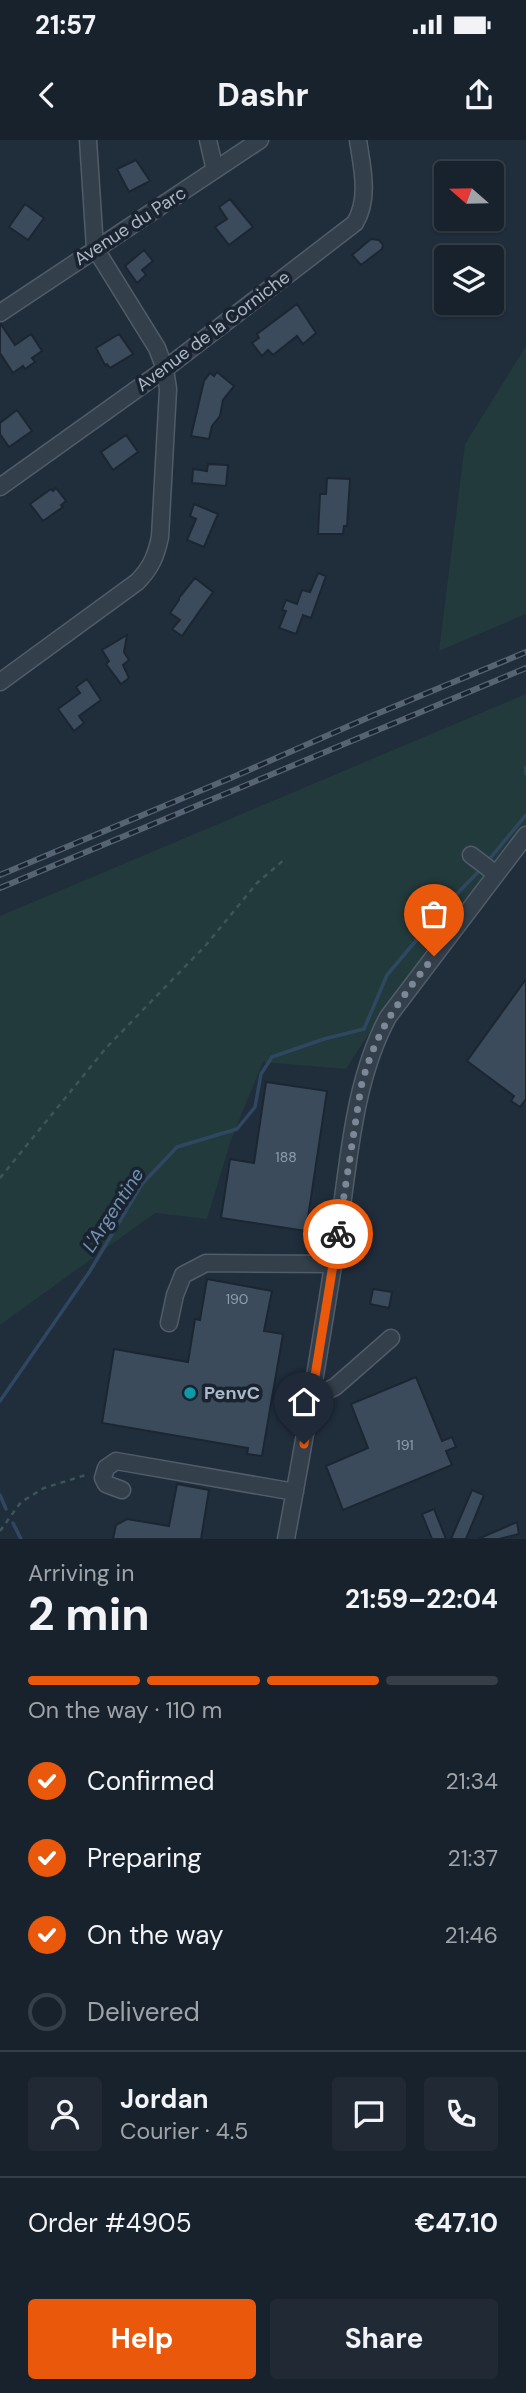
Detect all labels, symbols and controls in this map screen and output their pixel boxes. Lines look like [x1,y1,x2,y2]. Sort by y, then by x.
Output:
text: 21:57 [35,8,96,42]
text: Dashr [217,74,309,116]
icon: back [28,76,66,114]
icon: share [460,76,498,114]
north arrow [434,161,504,231]
map controls [434,161,504,315]
street label: Avenue du Parc [69,181,191,271]
button: layers [434,245,504,315]
street label: Avenue de la Corniche [131,265,295,397]
pin [404,884,464,956]
icon: bag [415,895,453,933]
house number: 188 [275,1148,297,1166]
water label: L'Argentine [76,1163,150,1257]
courier [303,1199,373,1269]
icon: bike [319,1215,357,1253]
house number: 190 [226,1290,248,1308]
pin [274,1372,334,1444]
place label: PenvC [204,1381,260,1405]
icon: home [285,1383,323,1421]
marker: PenvC [182,1385,198,1401]
house number: 191 [396,1436,414,1454]
text: Arriving in [28,1558,134,1588]
text: 21:59–22:04 [345,1582,498,1616]
text: 2 min [28,1584,150,1644]
text: On the way · 110 m [28,1695,222,1725]
icon: check [28,1762,66,1800]
text: Confirmed [87,1764,214,1798]
text: 21:34 [445,1766,498,1796]
icon: check [28,1839,66,1877]
text: Preparing [87,1841,202,1875]
text: 21:37 [447,1843,498,1873]
icon: check [28,1916,66,1954]
text: On the way [87,1918,223,1952]
text: 21:46 [445,1920,498,1950]
text: Delivered [87,1995,200,2029]
button: person [28,2077,102,2151]
button: chat [332,2077,406,2151]
button: phone [424,2077,498,2151]
text: Jordan [120,2082,209,2116]
text: Courier · 4.5 [120,2116,248,2146]
text: Order #4905 [28,2206,192,2240]
text: €47.10 [415,2206,498,2240]
button: Help [28,2299,256,2379]
button: Share [270,2299,498,2379]

